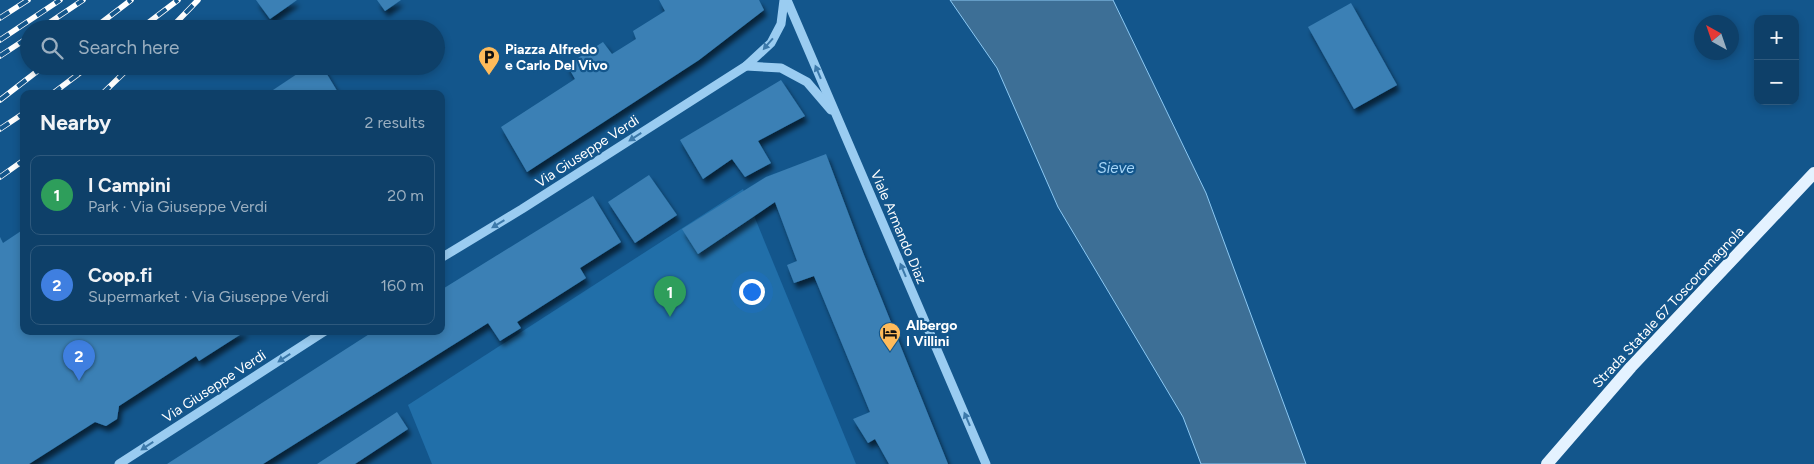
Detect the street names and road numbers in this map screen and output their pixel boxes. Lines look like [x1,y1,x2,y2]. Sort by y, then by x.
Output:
street label: Via Giuseppe Verdi [532,112,642,191]
street label: Viale Armando Diaz [867,168,930,287]
street label: Strada Statale 67 Toscoromagnola [1589,223,1748,392]
street label: Via Giuseppe Verdi [159,347,269,426]

